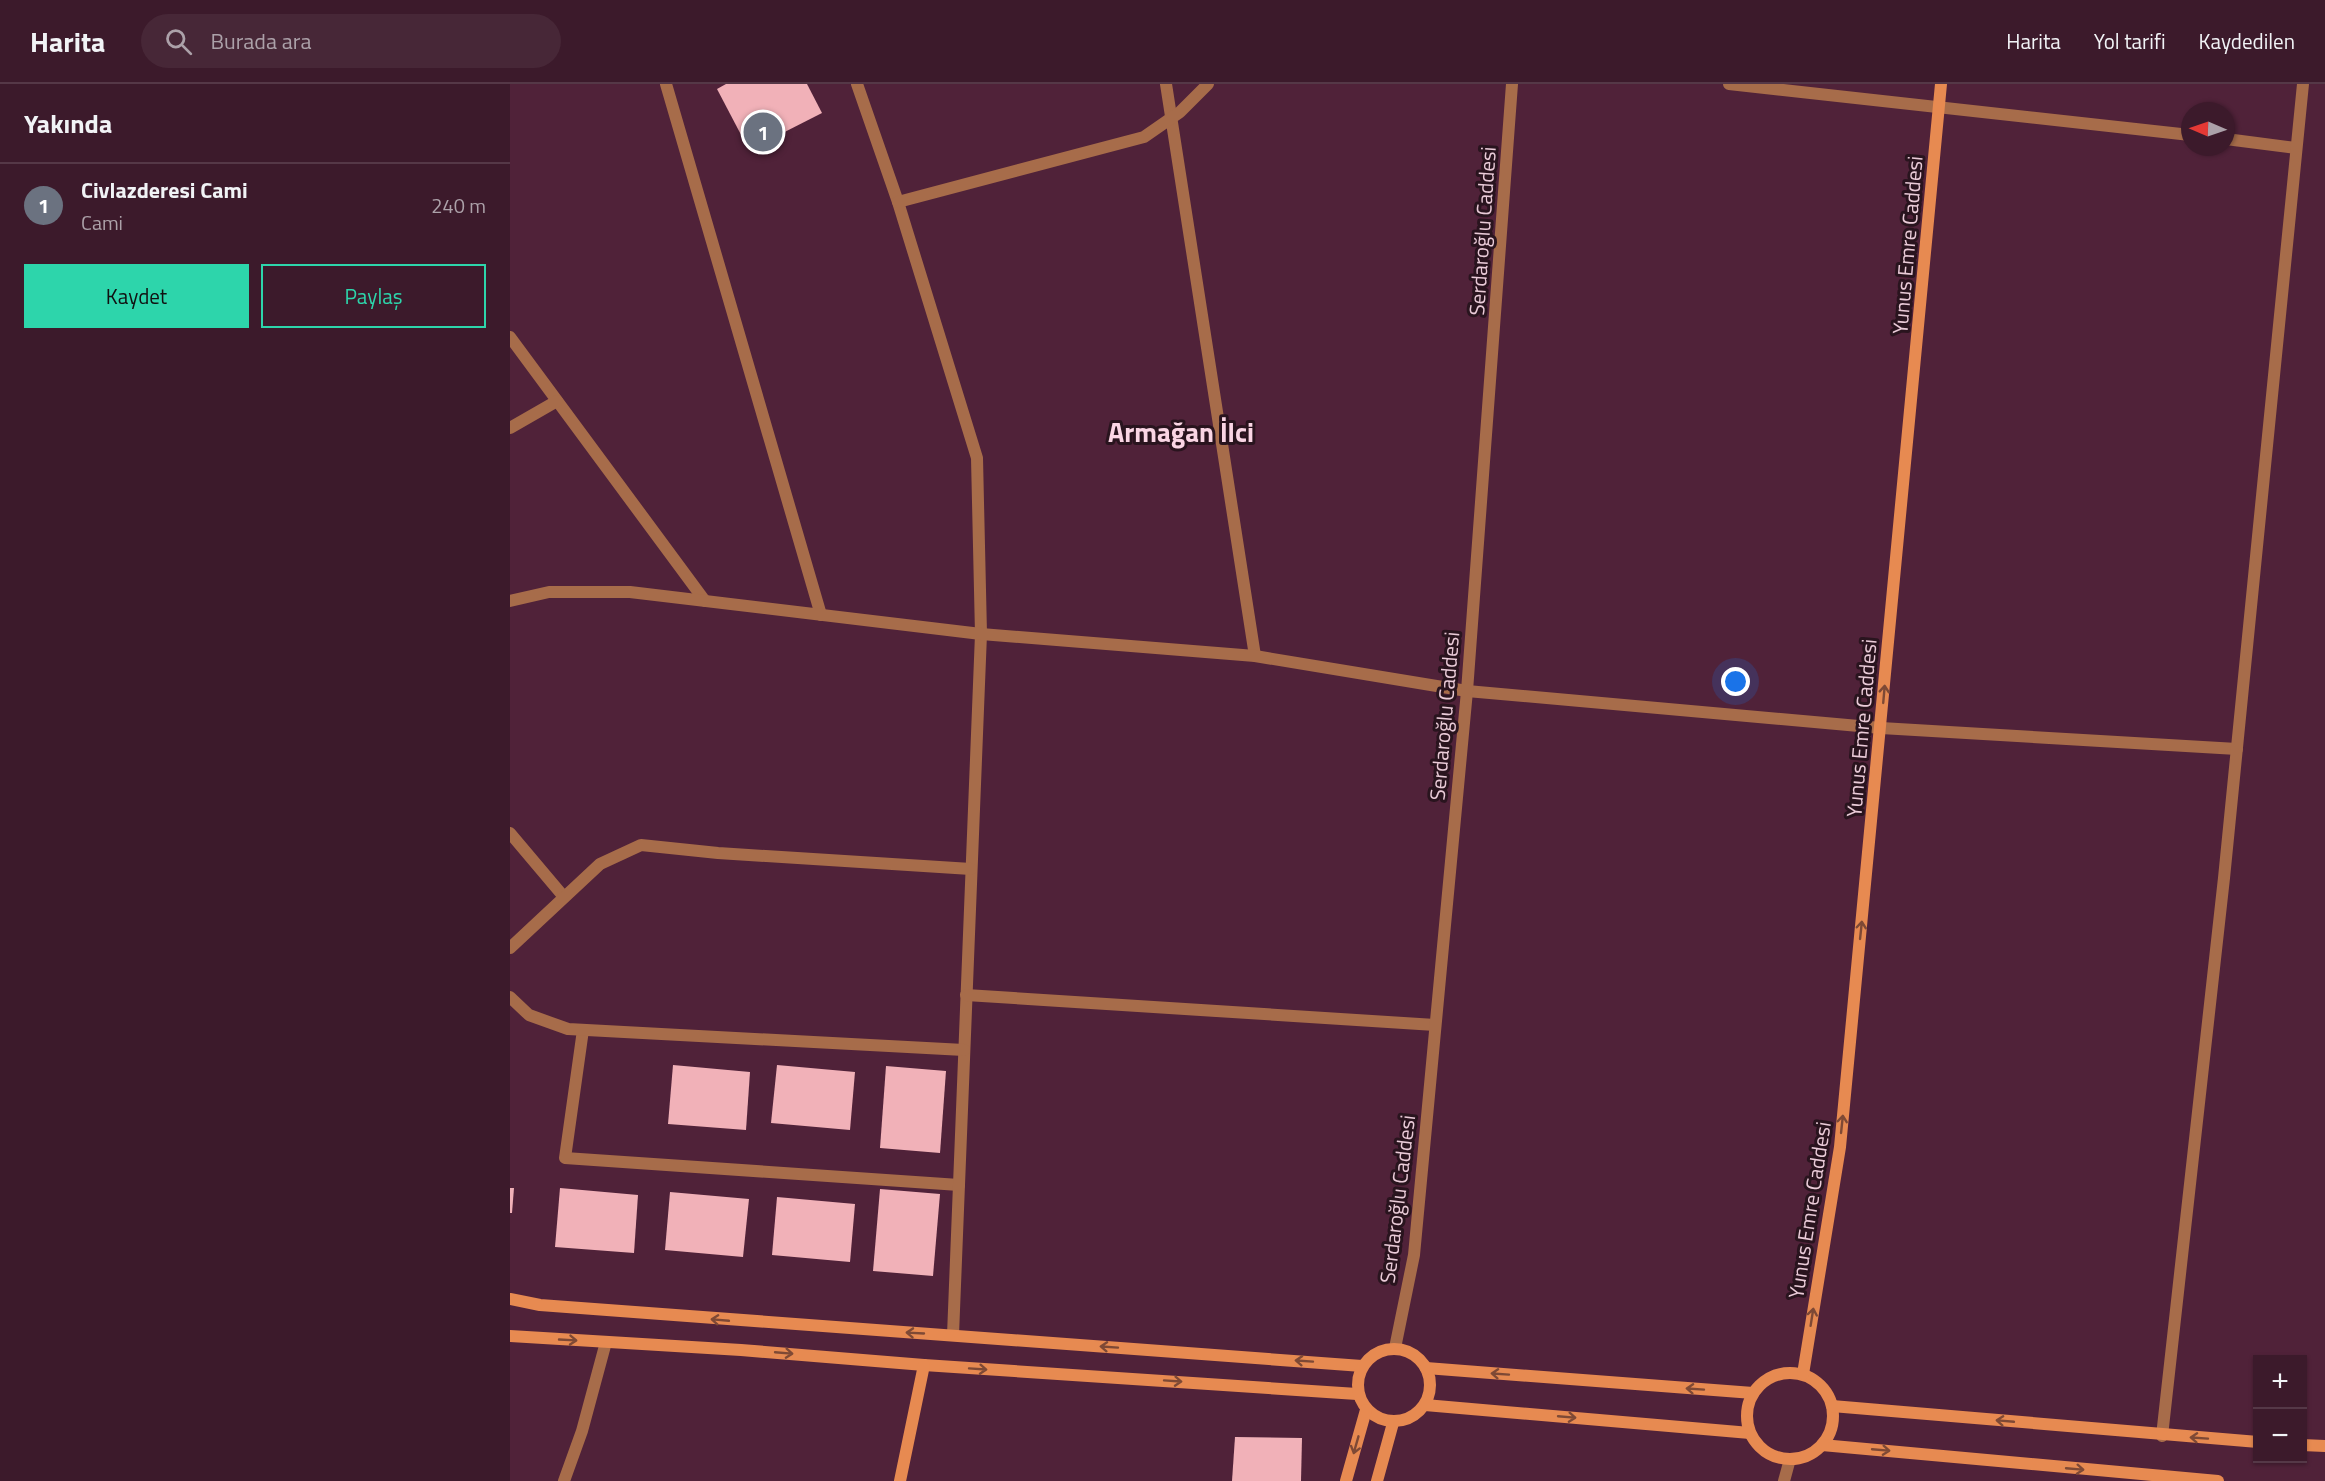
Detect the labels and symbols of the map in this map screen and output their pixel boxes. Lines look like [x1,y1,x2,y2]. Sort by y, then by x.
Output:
north arrow [2181,102,2235,156]
pin: 1 [744,110,782,154]
street label: Serdaroğlu Caddesi [1460,145,1504,317]
street label: Yunus Emre Caddesi [1883,155,1931,335]
district label: Armağan İlci [1108,411,1254,452]
street label: Serdaroğlu Caddesi [1421,630,1467,802]
street label: Yunus Emre Caddesi [1837,638,1885,818]
your location [1721,667,1750,696]
one-way arrow [1879,685,1890,704]
one-way arrow [1856,920,1867,940]
street label: Serdaroğlu Caddesi [1371,1113,1423,1285]
one-way arrow [1837,1114,1848,1134]
street label: Yunus Emre Caddesi [1779,1119,1839,1301]
one-way arrow [1807,1307,1818,1327]
one-way arrow [711,1314,731,1325]
one-way arrow [905,1327,925,1338]
one-way arrow [558,1334,578,1345]
one-way arrow [1100,1341,1120,1352]
one-way arrow [773,1348,793,1359]
one-way arrow [1294,1355,1314,1366]
one-way arrow [968,1363,988,1374]
one-way arrow [1491,1368,1511,1379]
one-way arrow [1162,1376,1182,1387]
one-way arrow [1685,1383,1705,1394]
one-way arrow [1557,1412,1576,1423]
one-way arrow [1995,1416,2015,1427]
one-way arrow [2190,1432,2210,1443]
one-way arrow [1350,1436,1361,1455]
one-way arrow [1870,1445,1890,1456]
one-way arrow [2064,1464,2084,1475]

